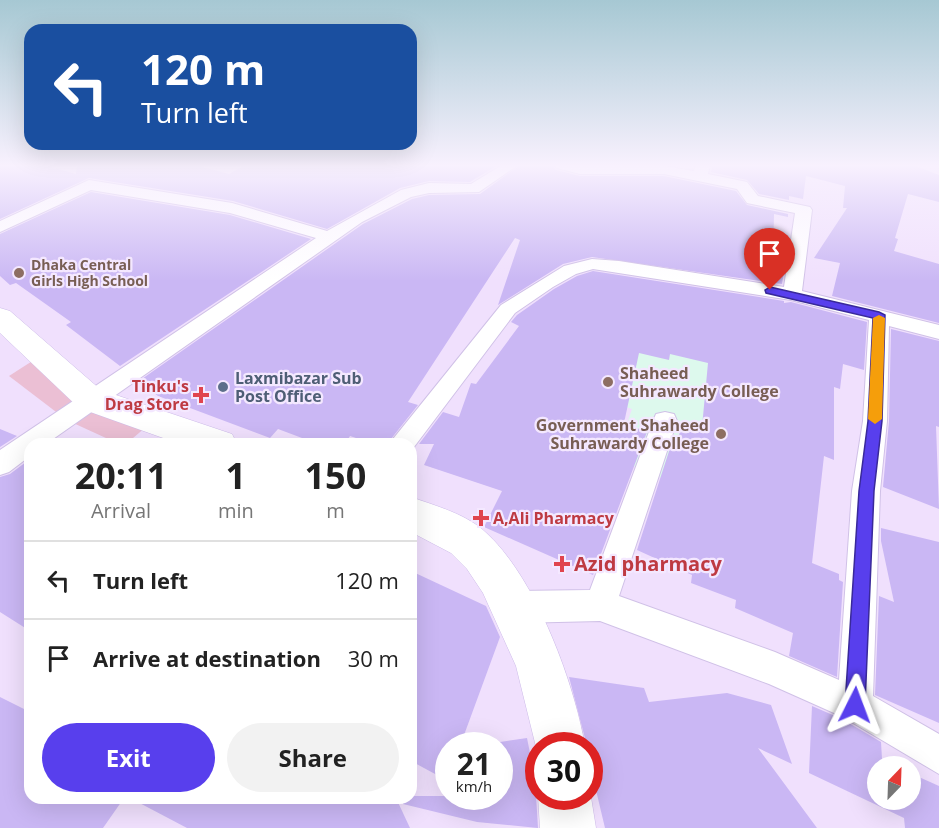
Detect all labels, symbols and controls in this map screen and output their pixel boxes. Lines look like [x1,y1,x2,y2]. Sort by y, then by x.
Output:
text: 120 m [141,40,265,97]
icon: left [42,48,120,126]
text: Turn left [141,94,248,131]
pin [744,228,795,290]
icon: arrive [753,237,786,270]
place label: Dhaka Central Girls High School [31,255,148,290]
marker: Dhaka Central Girls High School [12,266,26,280]
place label: Shaheed Suhrawardy College [620,362,779,402]
place label: Laxmibazar Sub Post Office [235,367,362,407]
place label: Tinku's Drag Store [105,375,189,415]
marker: Shaheed Suhrawardy College [601,375,615,389]
marker: Laxmibazar Sub Post Office [216,380,230,394]
marker: Tinku's Drag Store [194,388,208,402]
place label: Government Shaheed Suhrawardy College [536,414,709,454]
marker: Government Shaheed Suhrawardy College [714,427,728,441]
text: 20:11 [75,451,167,500]
text: 1 [226,451,246,500]
text: 150 [305,451,366,500]
text: Arrival [91,497,151,524]
text: min [218,497,254,524]
text: m [326,497,345,524]
place label: A,Ali Pharmacy [493,507,615,529]
marker: A,Ali Pharmacy [474,511,488,525]
place label: Azid pharmacy [574,550,722,577]
marker: Azid pharmacy [555,557,569,571]
icon: left [42,564,75,597]
text: Turn left [93,565,188,595]
text: 120 m [335,565,399,595]
icon: arrive [42,642,75,675]
text: Arrive at destination [93,643,321,673]
text: 30 m [348,643,399,673]
position arrow [823,673,887,737]
button: Exit [42,723,215,792]
button: Share [227,723,399,792]
speed limit sign: 30 [525,732,603,810]
text: 21 [457,743,491,784]
north arrow [867,756,921,810]
map controls [867,756,921,810]
text: km/h [456,776,492,796]

